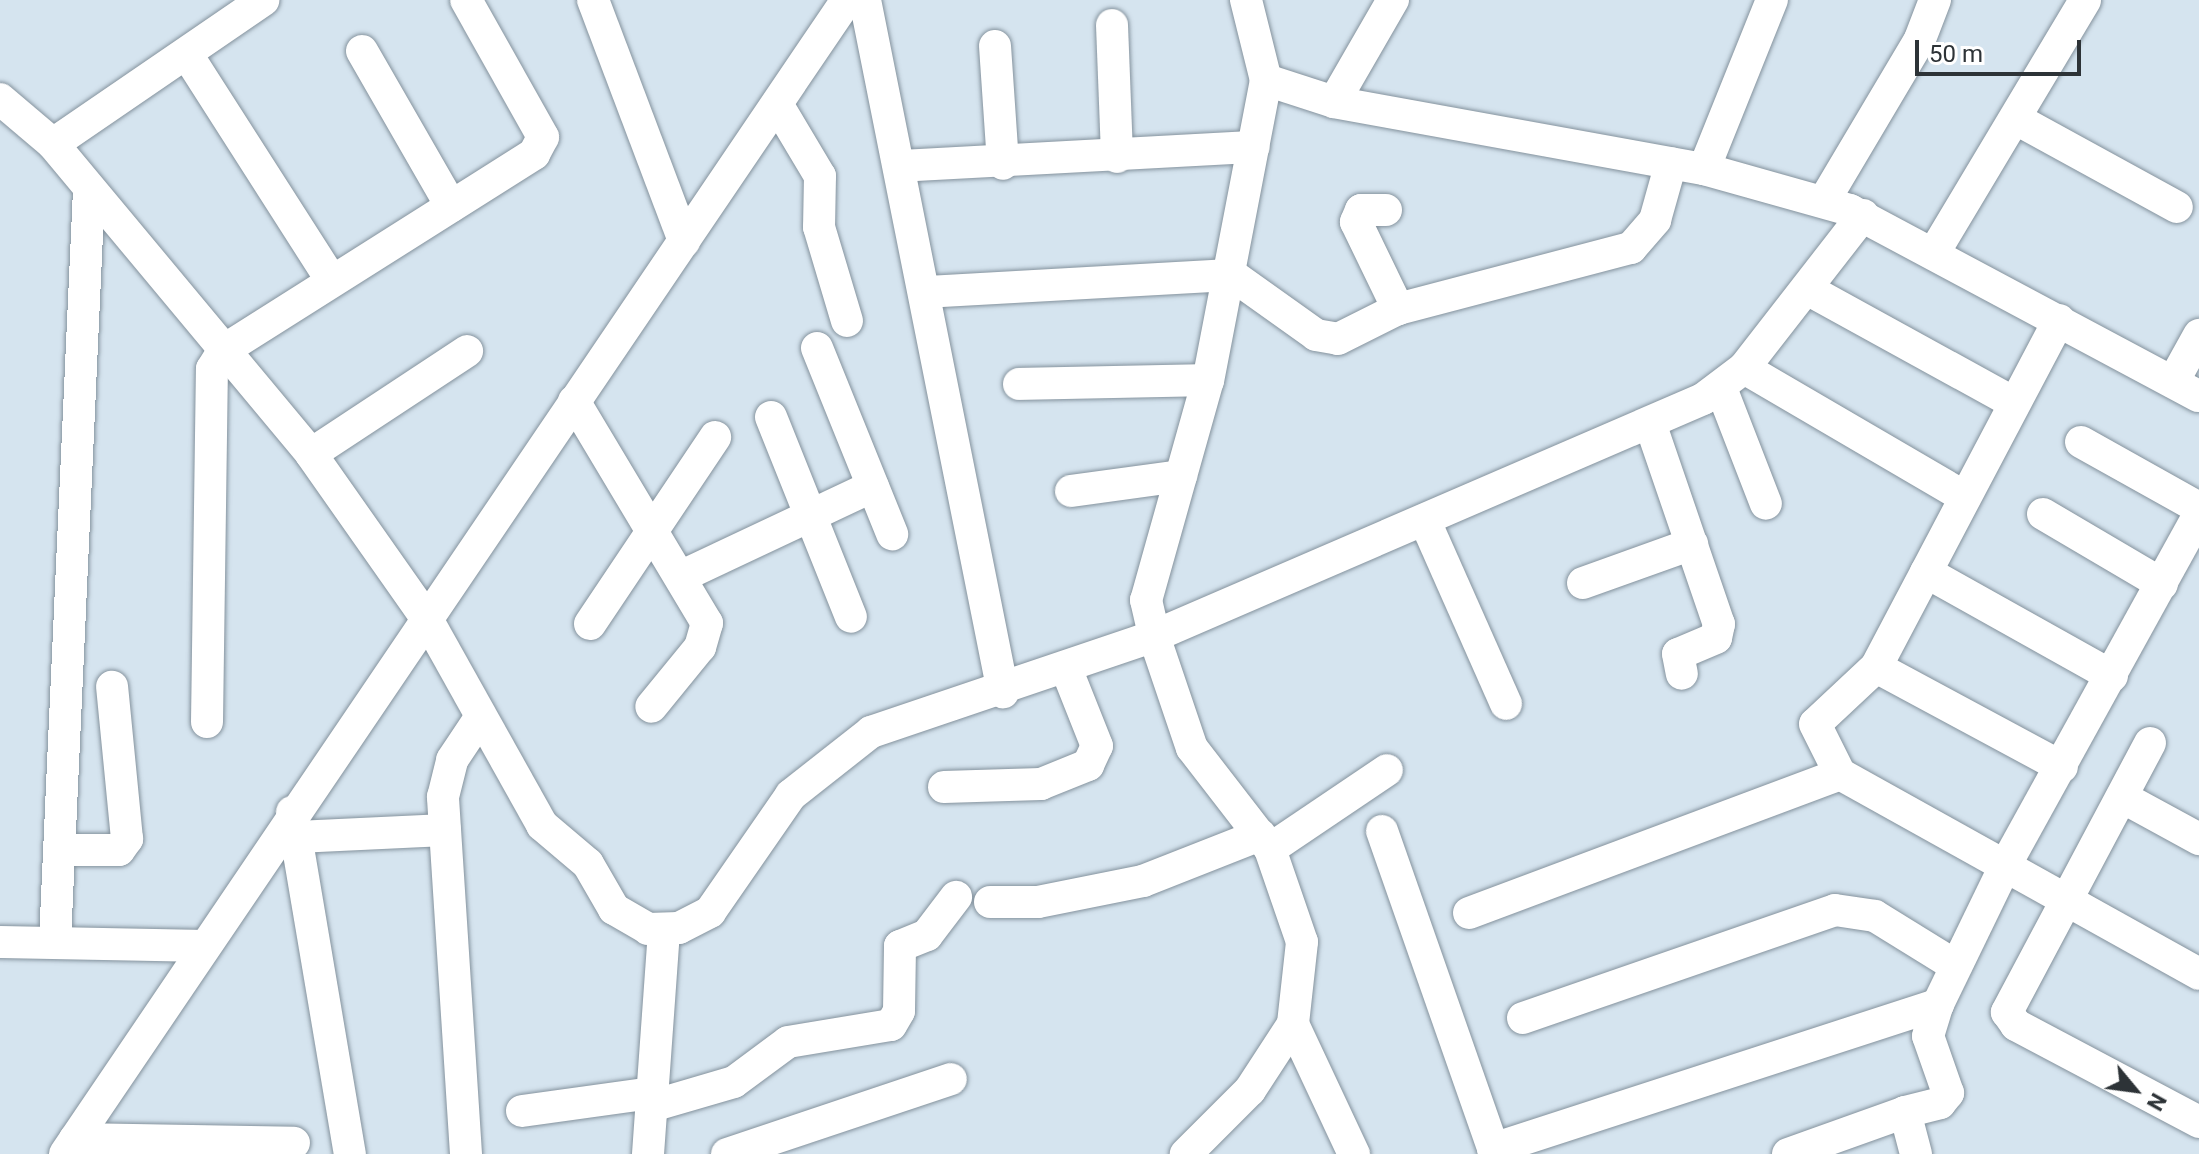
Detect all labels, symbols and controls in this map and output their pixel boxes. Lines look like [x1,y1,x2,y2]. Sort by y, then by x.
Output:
scale bar [1919,24,2085,74]
text: 50 m [1929,40,1983,68]
north arrow [2095,1050,2175,1130]
text: N [2142,1089,2171,1115]

